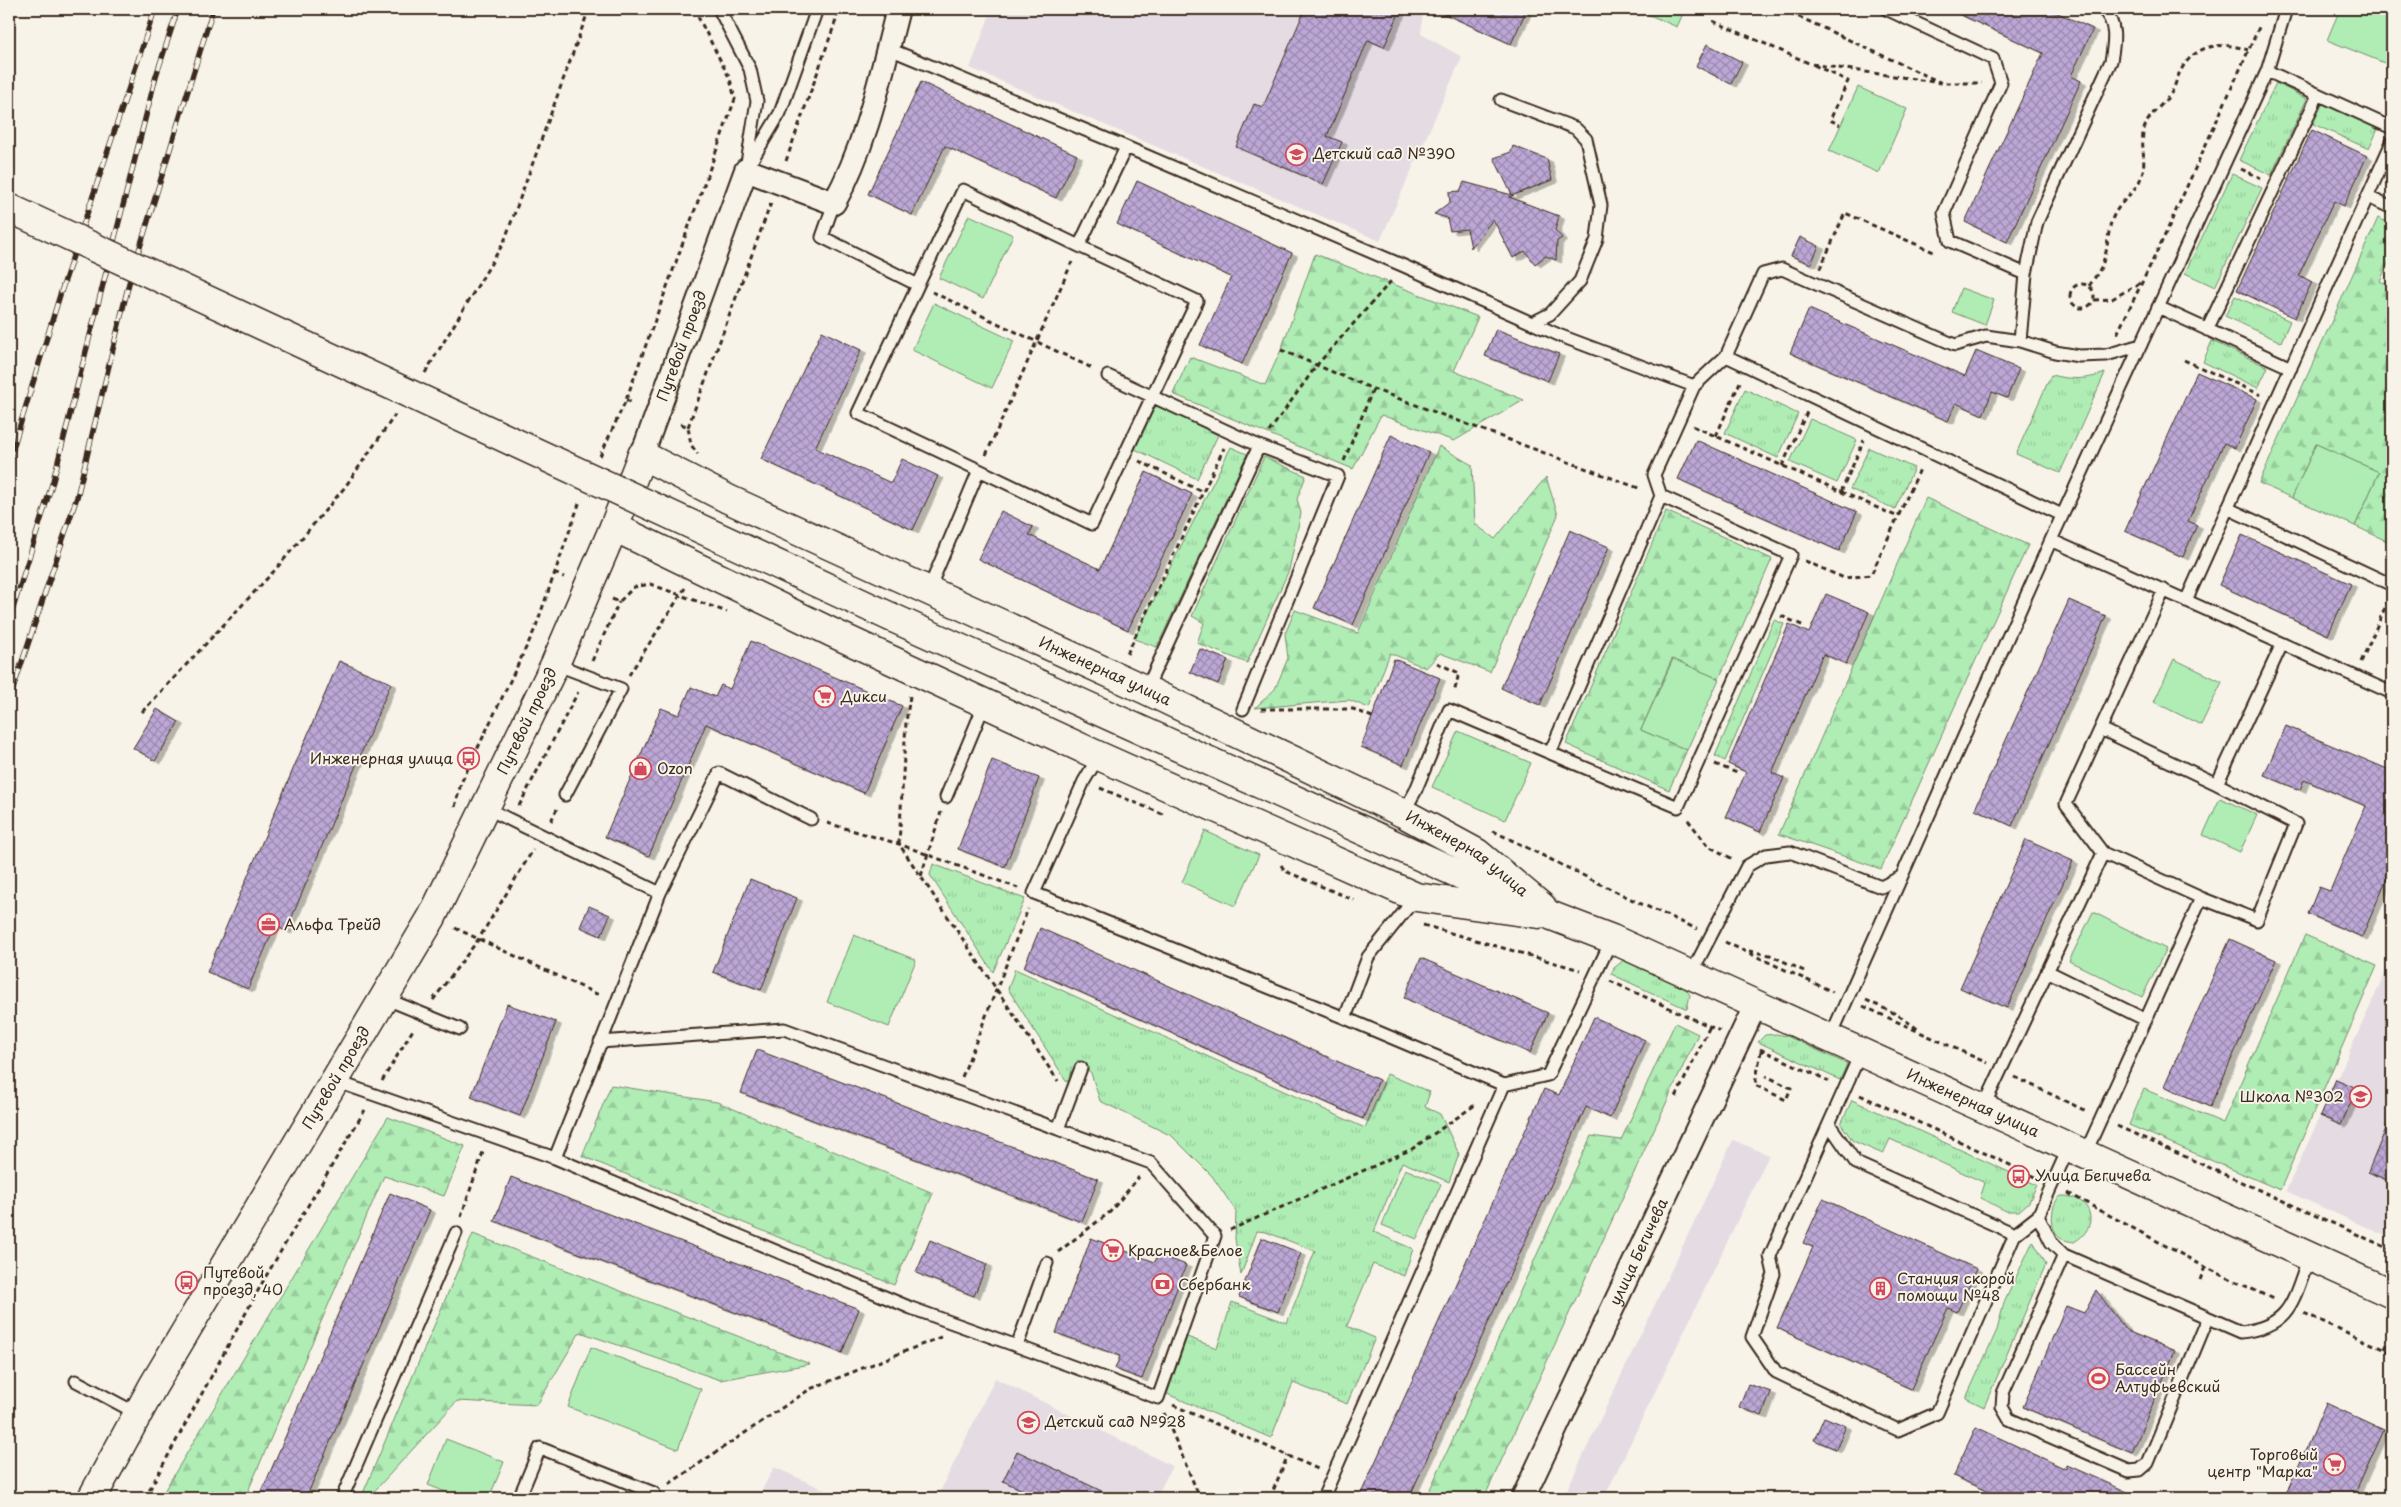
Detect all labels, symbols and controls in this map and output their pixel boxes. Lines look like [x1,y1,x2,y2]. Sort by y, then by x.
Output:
place label: Детский сад №390 [1312,141,1455,164]
school or university icon: Детский сад №390 [1285,142,1309,166]
street label: Путевой проезд [650,287,711,404]
street label: Инженерная улица [1036,630,1176,711]
street label: Путевой проезд [490,663,562,778]
place label: Дикси [840,684,887,707]
supermarket icon: Дикси [813,685,837,709]
place label: Инженерная улица [310,746,454,769]
bus stop icon: Инженерная улица [457,747,481,771]
place label: Ozon [657,756,693,779]
shop icon: Ozon [629,757,653,781]
street label: Инженерная улица [1402,804,1535,902]
place label: Альфа Трейд [284,912,381,935]
office icon: Альфа Трейд [256,913,280,937]
street label: Путевой проезд [295,1021,375,1133]
street label: Инженерная улица [1904,1062,2044,1142]
place label: Школа №302 [2240,1084,2344,1107]
school or university icon: Школа №302 [2348,1085,2372,1109]
place label: Улица Бегичева [2035,1163,2151,1186]
bus stop icon: Улица Бегичева [2007,1164,2031,1188]
street label: улица Бегичева [1603,1193,1673,1309]
place label: Красное&Белое [1128,1238,1243,1261]
supermarket icon: Красное&Белое [1100,1239,1124,1263]
place label: Путевой проезд, 40 [203,1260,283,1300]
place label: Станция скорой помощи №48 [1897,1266,2015,1306]
bus stop icon: Путевой проезд, 40 [175,1270,199,1294]
place label: Сбербанк [1178,1272,1250,1295]
bank icon: Сбербанк [1150,1273,1174,1297]
building icon: Станция скорой помощи №48 [1869,1276,1893,1300]
place label: Бассейн Алтуфьевский [2115,1357,2220,1397]
sports icon: Бассейн Алтуфьевский [2087,1367,2111,1391]
place label: Детский сад №928 [1044,1409,1186,1432]
school or university icon: Детский сад №928 [1017,1410,1041,1434]
place label: Торговый центр "Марка" [2207,1442,2318,1482]
supermarket icon: Торговый центр "Марка" [2322,1452,2346,1476]

